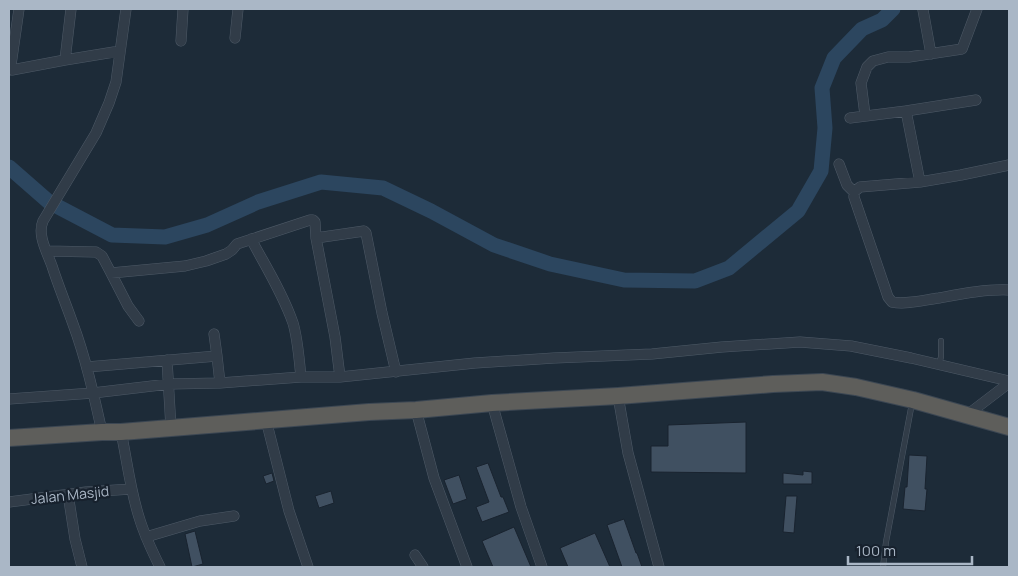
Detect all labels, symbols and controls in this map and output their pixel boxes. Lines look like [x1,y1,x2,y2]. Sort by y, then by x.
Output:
street label: Jalan Masjid [30,481,110,508]
scale bar [848,534,972,566]
text: 100 m [856,540,896,561]

